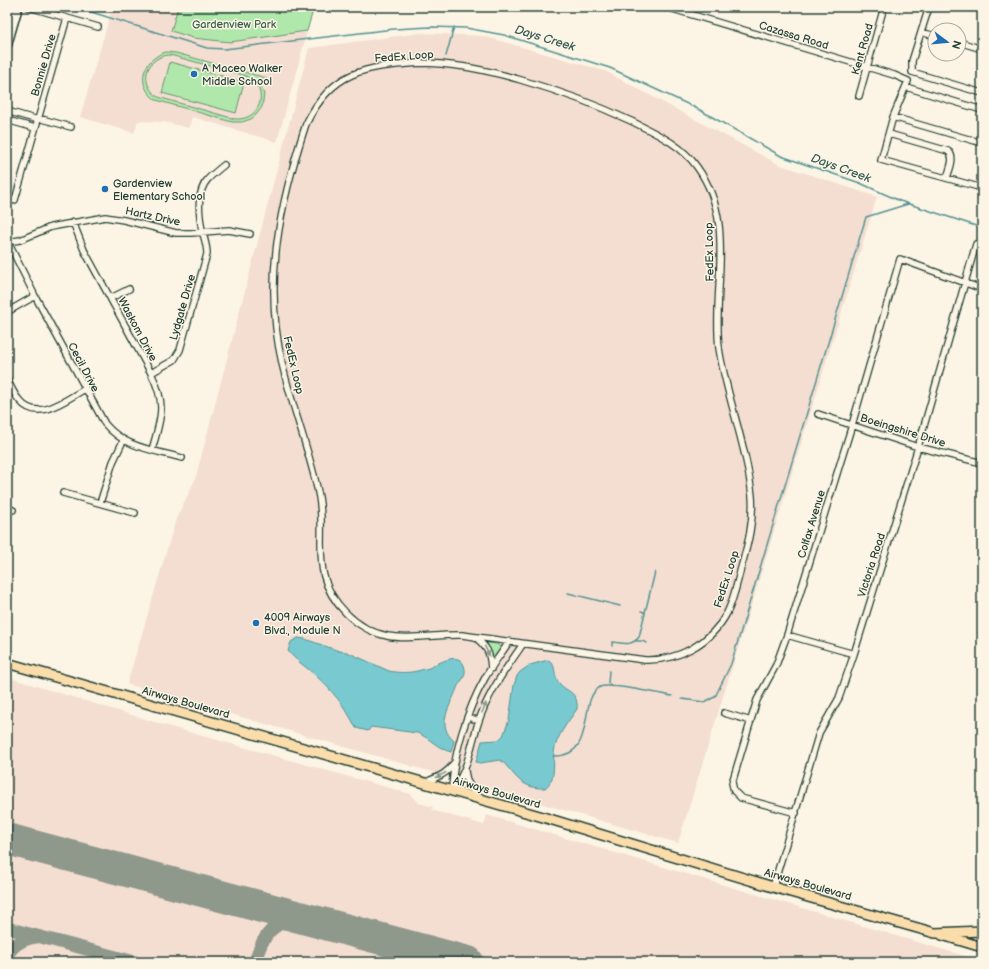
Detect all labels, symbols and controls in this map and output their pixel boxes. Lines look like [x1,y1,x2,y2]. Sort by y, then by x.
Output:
park label: Gardenview Park [192,18,277,31]
street label: Cazassa Road [757,19,830,52]
water label: Days Creek [513,22,578,55]
street label: Kent Road [849,22,876,76]
north arrow [927,22,967,62]
street label: Bonnie Drive [28,32,59,98]
text: N [949,39,964,50]
street label: FedEx Loop [374,48,434,65]
place label: A Maceo Walker Middle School [202,62,283,88]
marker: A Maceo Walker Middle School [189,69,199,79]
water label: Days Creek [809,151,874,187]
place label: Gardenview Elementary School [113,177,205,203]
marker: Gardenview Elementary School [100,184,110,194]
street label: Hartz Drive [124,204,182,229]
street label: FedEx Loop [702,222,717,282]
street label: Lydgate Drive [167,272,198,342]
street label: Waskom Drive [115,295,160,364]
street label: FedEx Loop [281,335,307,395]
street label: Cecil Drive [65,340,102,395]
street label: Boeingshire Drive [859,411,948,450]
street label: Colfax Avenue [795,488,828,560]
street label: Victoria Road [855,531,888,599]
street label: FedEx Loop [711,549,742,609]
place label: 4009 Airways Blvd., Module N [264,611,341,637]
marker: 4009 Airways Blvd., Module N [251,618,261,628]
one-way arrow [484,645,490,657]
street label: Airways Boulevard [141,684,231,721]
one-way arrow [481,703,487,714]
one-way arrow [435,772,446,778]
street label: Airways Boulevard [452,774,542,811]
street label: Airways Boulevard [763,866,853,903]

